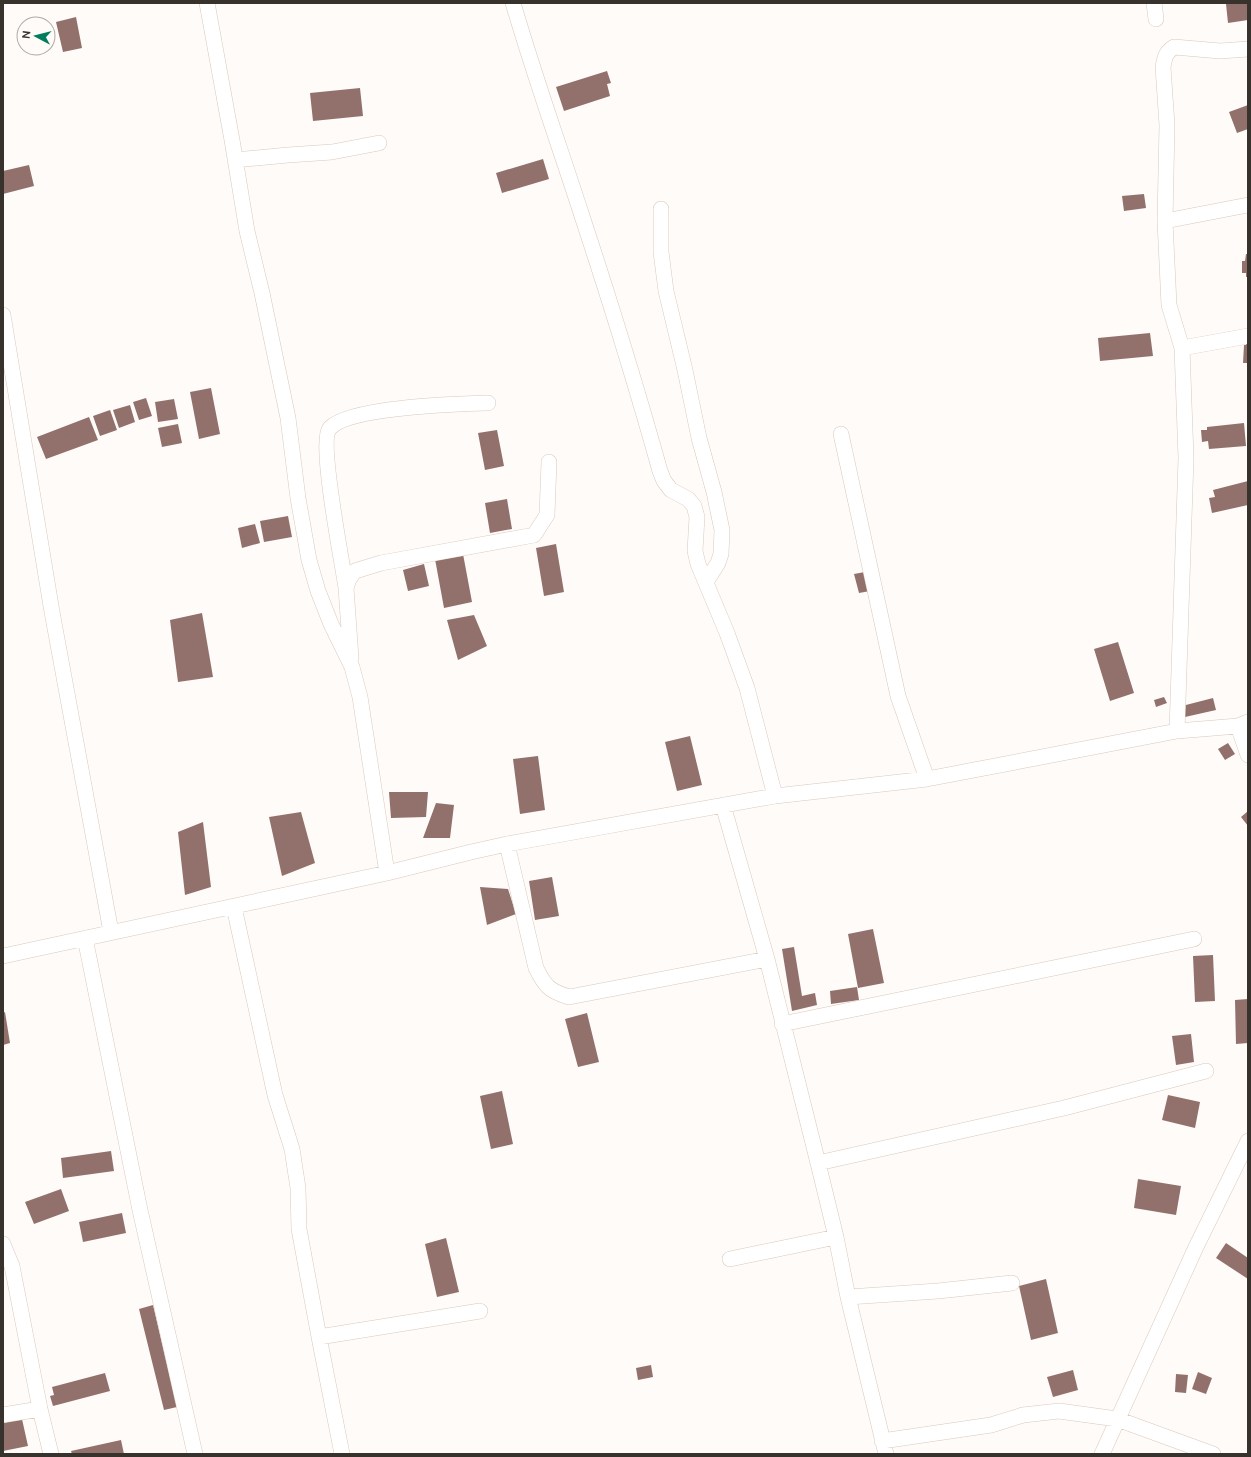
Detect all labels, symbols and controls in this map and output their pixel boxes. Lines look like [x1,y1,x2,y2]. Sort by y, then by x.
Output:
north arrow [16,16,56,56]
text: N [20,30,33,40]

